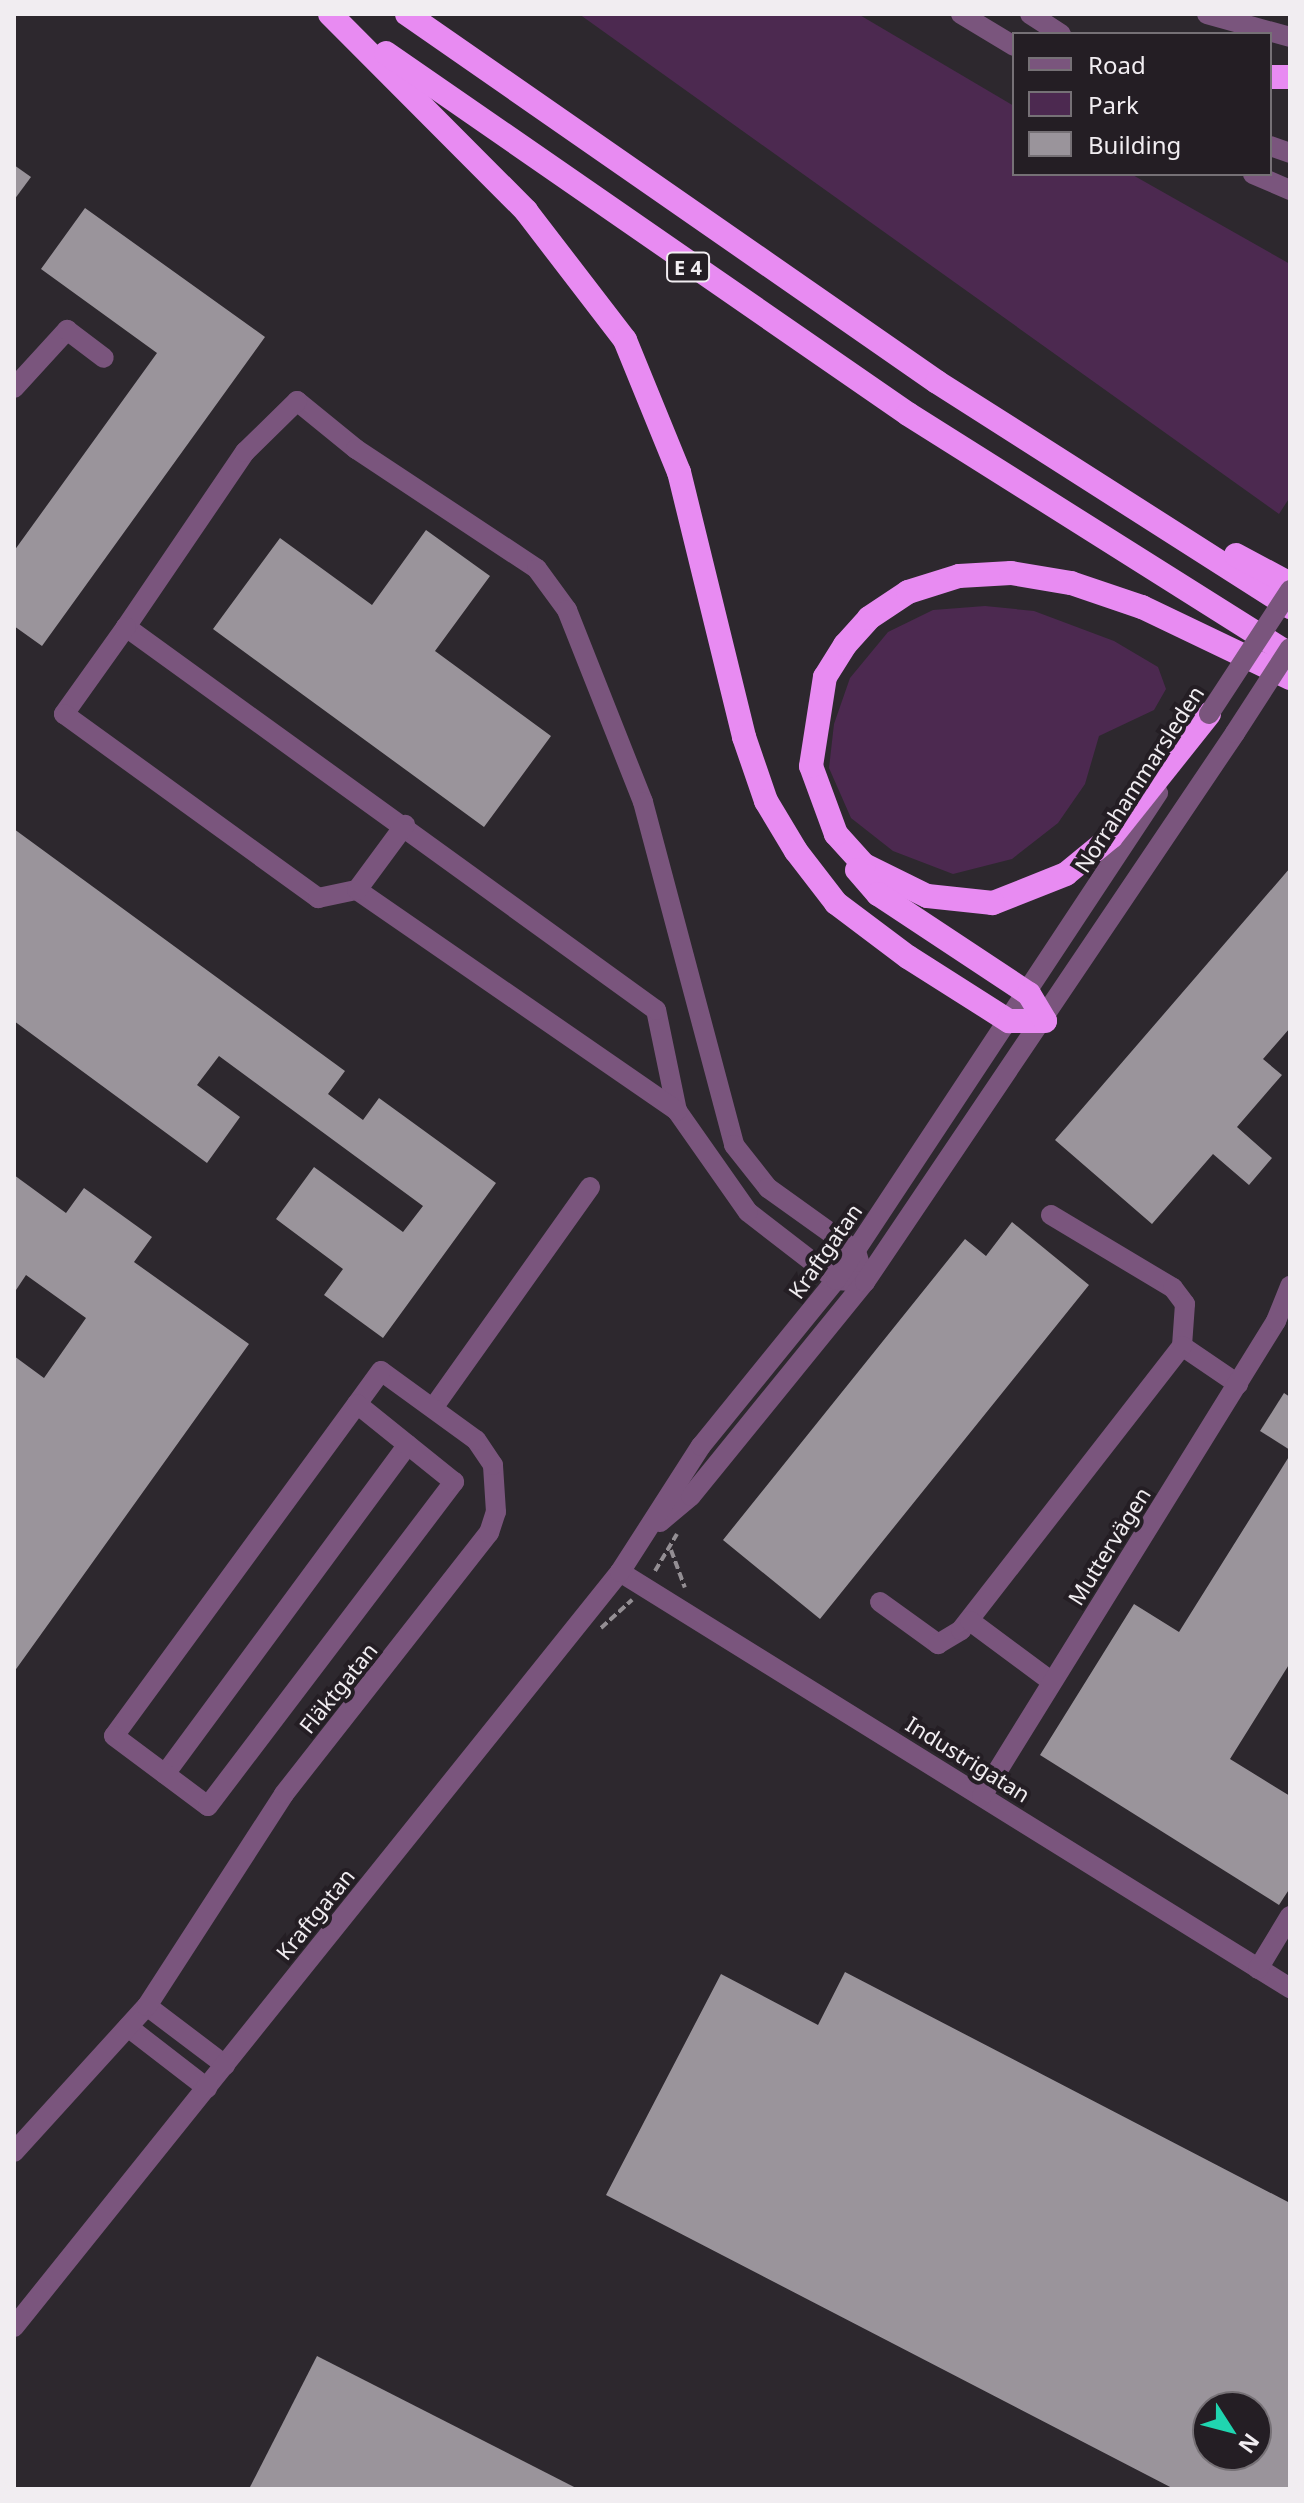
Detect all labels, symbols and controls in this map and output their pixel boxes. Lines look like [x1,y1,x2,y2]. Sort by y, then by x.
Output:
legend [1012,32,1272,176]
text: Road [1088,48,1146,81]
text: Park [1088,88,1139,121]
text: Building [1088,128,1181,161]
road number: E 4 [666,251,710,283]
street label: Norrahammarsleden [1069,681,1209,877]
street label: Kraftgatan [783,1198,867,1304]
street label: Muttervägen [1062,1482,1156,1610]
street label: Fläktgatan [293,1637,383,1739]
street label: Industrigatan [901,1710,1035,1808]
street label: Kraftgatan [270,1863,360,1965]
north arrow [1192,2391,1272,2471]
text: N [1232,2428,1267,2460]

